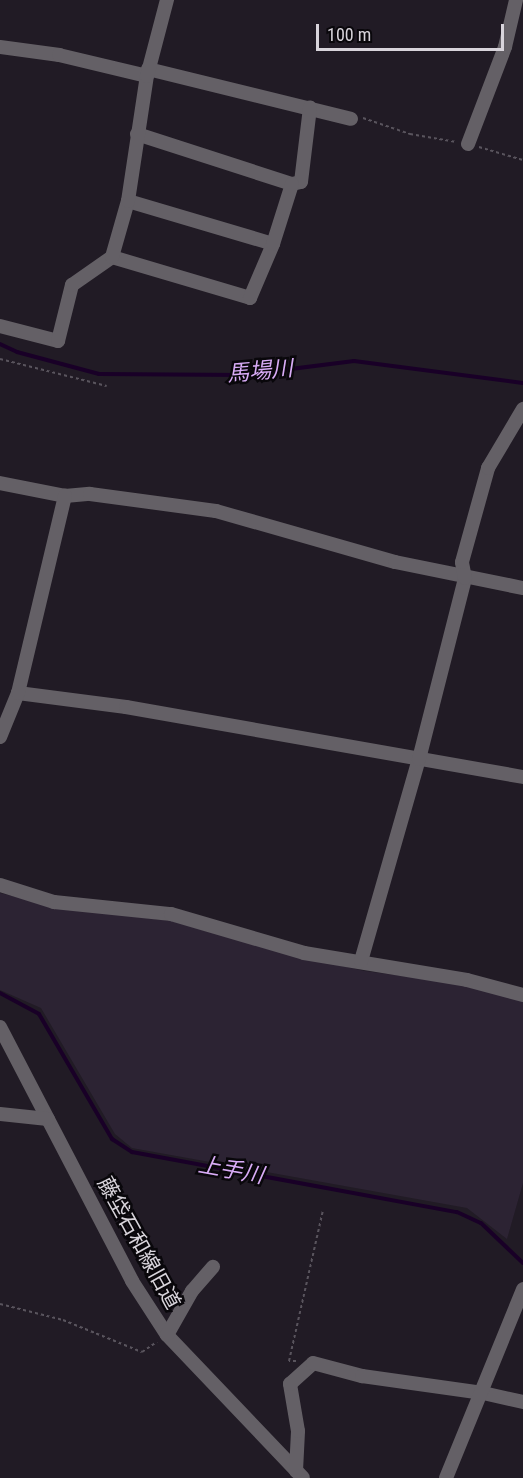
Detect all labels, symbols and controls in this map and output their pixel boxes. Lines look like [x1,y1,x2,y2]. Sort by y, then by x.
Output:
scale bar [319,12,506,50]
text: 100 m [327,24,371,45]
water label: 馬場川 [226,355,294,387]
water label: 上手川 [196,1151,266,1189]
street label: 藤垈石和線旧道 [92,1173,186,1313]

